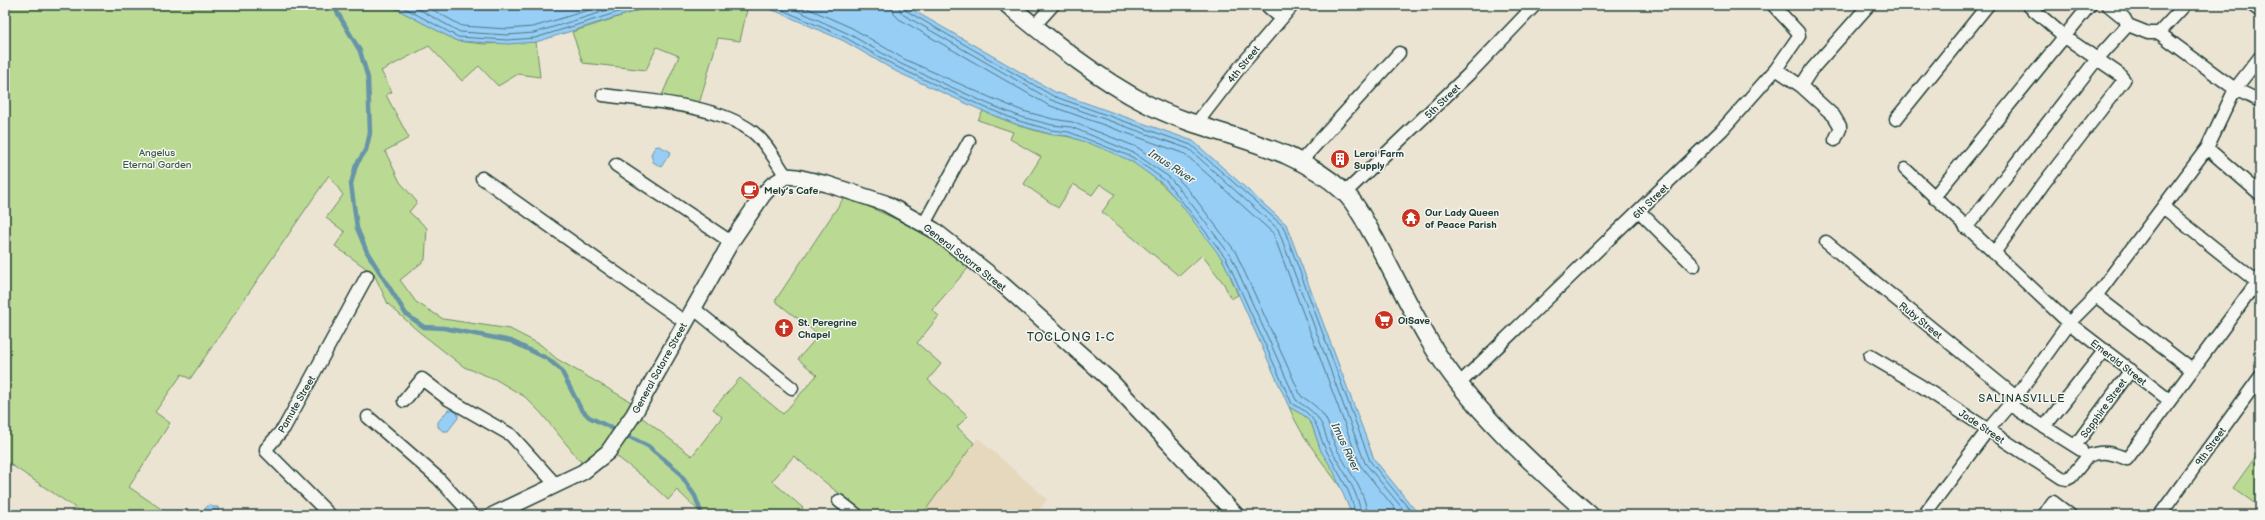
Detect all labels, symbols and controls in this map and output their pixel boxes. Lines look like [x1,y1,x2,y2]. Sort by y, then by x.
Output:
street label: 4th Street [1225,43,1262,86]
street label: 5th Street [1423,82,1463,121]
water label: Imus River [1145,146,1198,187]
park label: Angelus Eternal Garden [123,147,192,171]
building icon: Leroi Farm Supply [1329,148,1351,170]
place label: Leroi Farm Supply [1354,148,1404,172]
cafe icon: Mely’s Cafe [739,179,761,201]
street label: 6th Street [1630,182,1671,222]
place label: Mely’s Cafe [764,185,818,197]
temple icon: Our Lady Queen of Peace Parish [1400,207,1422,229]
place label: Our Lady Queen of Peace Parish [1425,207,1499,231]
street label: General Satorre Street [921,222,1008,294]
street label: Ruby Street [1896,300,1944,342]
supermarket icon: O!Save [1373,309,1395,331]
place label: O!Save [1398,315,1430,327]
church icon: St. Peregrine Chapel [773,317,795,339]
place label: St. Peregrine Chapel [798,317,857,341]
street label: General Satorre Street [630,321,690,416]
district label: TOCLONG I-C [1027,330,1115,345]
street label: Emerald Street [2088,337,2149,388]
street label: Pamute Street [276,374,318,435]
street label: Sapphire Street [2078,377,2129,441]
district label: SALINASVILLE [1979,392,2065,405]
street label: Jade Street [1956,407,2006,446]
water label: Imus River [1328,420,1363,475]
street label: 9th Street [2193,425,2229,468]

